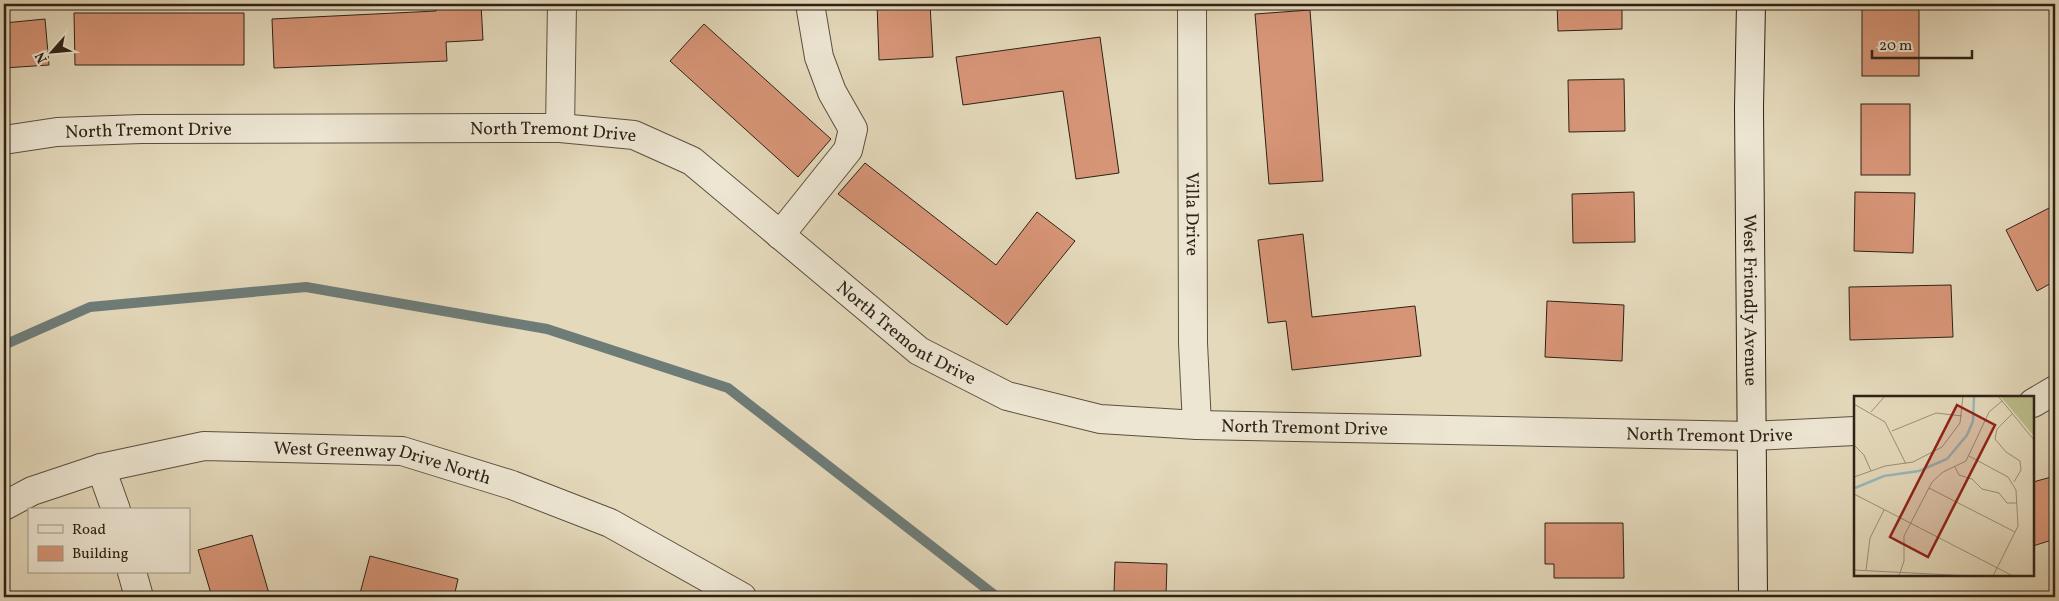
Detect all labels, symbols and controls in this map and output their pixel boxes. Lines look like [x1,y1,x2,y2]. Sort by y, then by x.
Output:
north arrow [28,28,78,78]
scale bar [1872,28,1972,60]
text: 20 m [1879,36,1912,57]
text: N [31,48,53,66]
street label: North Tremont Drive [470,117,637,149]
street label: North Tremont Drive [65,118,232,146]
street label: Villa Drive [1178,172,1204,256]
street label: West Friendly Avenue [1736,214,1762,386]
street label: North Tremont Drive [830,276,980,392]
inset map [1854,396,2034,576]
street label: North Tremont Drive [1221,414,1388,443]
street label: North Tremont Drive [1626,423,1793,450]
street label: West Greenway Drive North [273,437,494,492]
legend [28,508,190,574]
text: Road [72,520,106,541]
text: Building [72,544,129,565]

